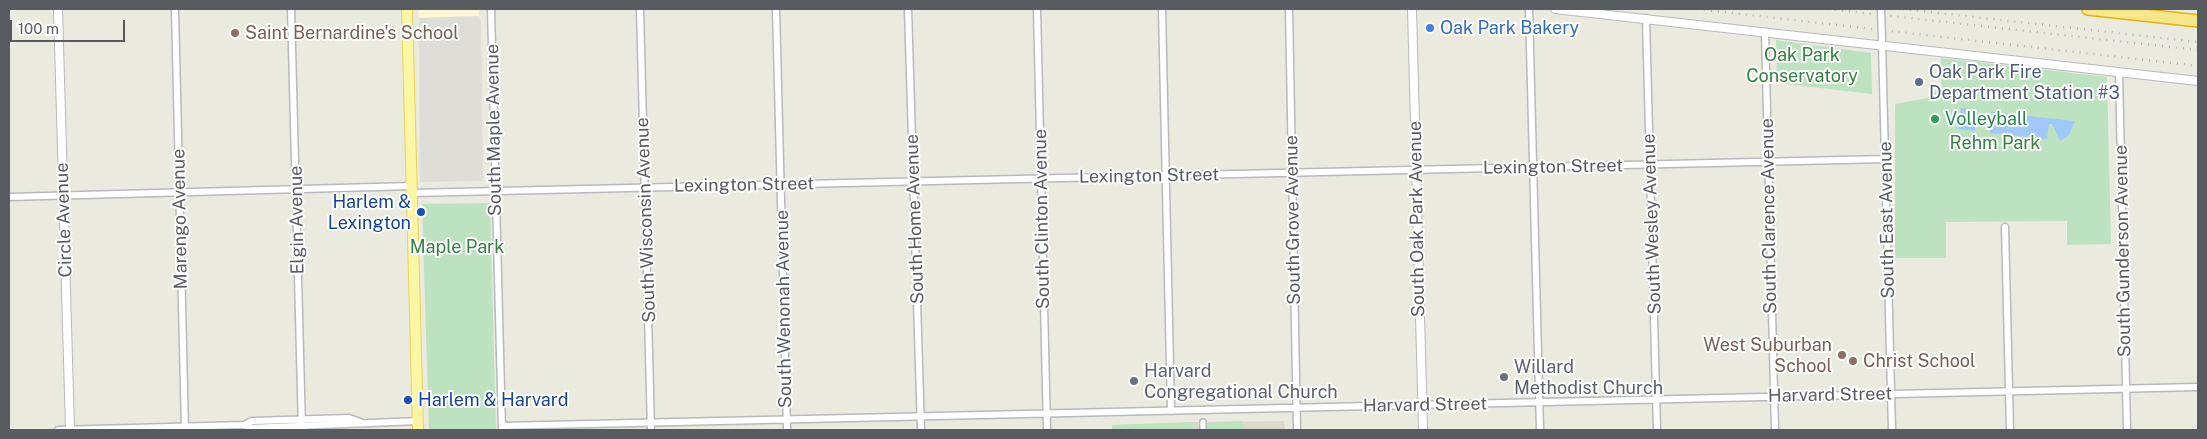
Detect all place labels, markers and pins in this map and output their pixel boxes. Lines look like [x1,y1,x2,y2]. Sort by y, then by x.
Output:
place label: Oak Park Bakery [1440,17,1579,39]
place label: Saint Bernardine's School [245,22,459,44]
marker: Oak Park Bakery [1424,22,1436,34]
marker: Saint Bernardine's School [229,27,241,39]
place label: Oak Park Fire Department Station #3 [1929,61,2120,104]
marker: Oak Park Fire Department Station #3 [1913,76,1925,88]
place label: Volleyball [1945,108,2028,130]
marker: Volleyball [1929,113,1941,125]
place label: Harlem & Lexington [328,191,411,233]
marker: Harlem & Lexington [415,206,427,218]
place label: West Suburban School [1703,334,1832,376]
marker: West Suburban School [1836,349,1848,361]
place label: Christ School [1863,350,1975,372]
marker: Christ School [1847,355,1859,367]
place label: Willard Methodist Church [1514,356,1663,398]
place label: Harvard Congregational Church [1144,360,1338,402]
marker: Willard Methodist Church [1498,371,1510,383]
marker: Harvard Congregational Church [1128,375,1140,387]
place label: Harlem & Harvard [418,389,568,411]
marker: Harlem & Harvard [402,394,414,406]

